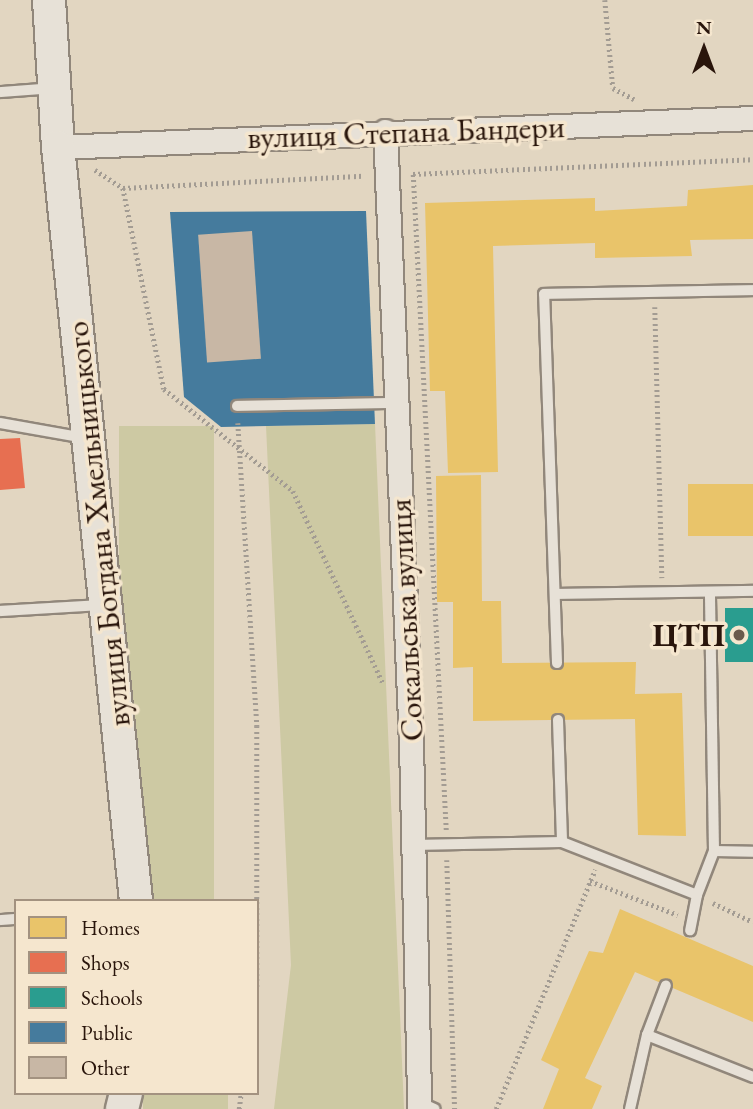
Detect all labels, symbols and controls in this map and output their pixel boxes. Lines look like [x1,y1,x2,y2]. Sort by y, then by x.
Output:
north arrow [669,14,739,84]
text: N [696,15,712,40]
street label: вулиця Степана Бандери [247,107,565,157]
street label: вулиця Богдана Хмельницького [58,319,138,729]
street label: Сокальська вулиця [380,498,432,742]
place label: ЦТП [652,616,725,654]
marker: ЦТП [731,627,747,643]
legend [14,899,259,1095]
text: Homes [81,914,140,941]
text: Shops [81,949,130,976]
text: Schools [81,984,142,1011]
text: Public [81,1019,133,1046]
text: Other [81,1054,130,1081]

